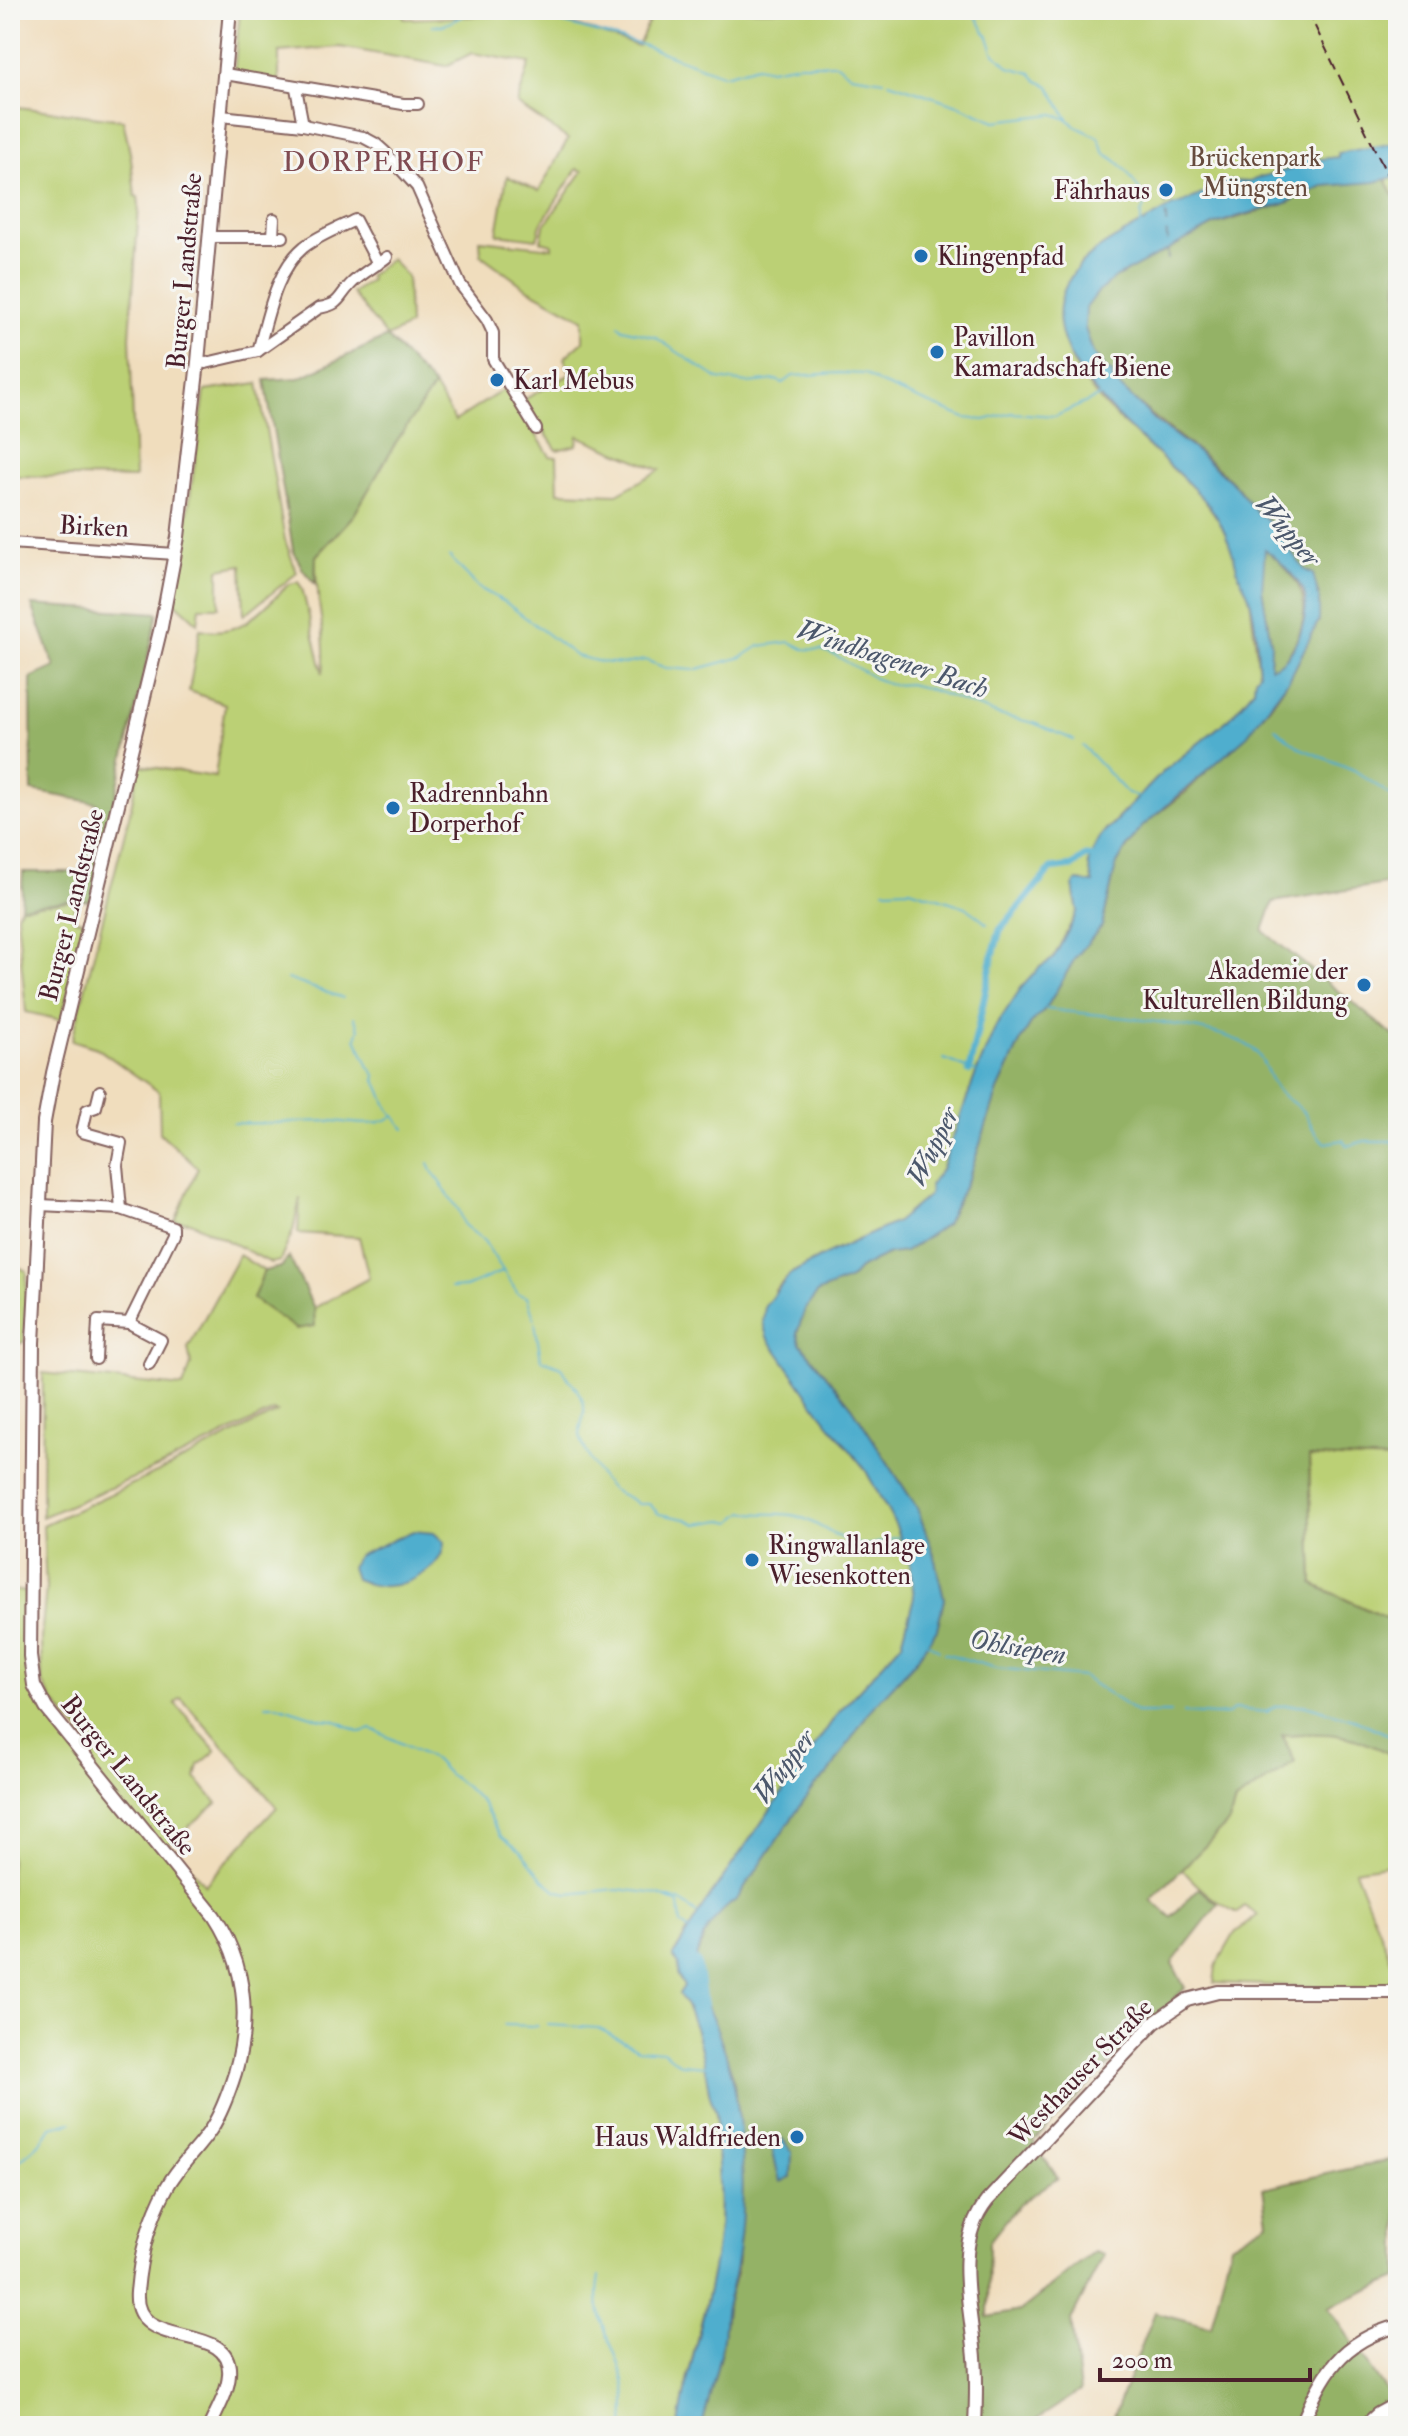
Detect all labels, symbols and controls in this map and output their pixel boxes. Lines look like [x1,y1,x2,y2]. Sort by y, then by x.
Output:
park label: Brückenpark Müngsten [1189,142,1322,204]
district label: DORPERHOF [283,145,485,180]
street label: Burger Landstraße [160,171,210,371]
place label: Fährhaus [1053,175,1150,207]
marker: Fährhaus [1157,181,1175,199]
place label: Klingenpfad [937,241,1064,274]
marker: Klingenpfad [912,247,930,265]
place label: Pavillon Kamaradschaft Biene [953,322,1171,384]
marker: Pavillon Kamaradschaft Biene [928,343,946,361]
place label: Karl Mebus [513,365,634,397]
marker: Karl Mebus [488,371,506,389]
water label: Wupper [1247,488,1329,576]
street label: Birken [58,509,130,545]
water label: Windhagener Bach [792,612,993,707]
place label: Radrennbahn Dorperhof [409,778,549,841]
marker: Radrennbahn Dorperhof [384,799,402,817]
street label: Burger Landstraße [33,806,111,1005]
place label: Akademie der Kulturellen Bildung [1142,955,1349,1017]
marker: Akademie der Kulturellen Bildung [1355,976,1373,994]
water label: Wupper [899,1100,968,1192]
place label: Ringwallanlage Wiesenkotten [767,1530,925,1592]
marker: Ringwallanlage Wiesenkotten [743,1551,761,1569]
water label: Ohlsiepen [967,1622,1069,1673]
street label: Burger Landstraße [54,1689,203,1862]
water label: Wupper [745,1722,824,1811]
street label: Westhauser Straße [1001,1992,1159,2154]
place label: Haus Waldfrieden [594,2122,781,2154]
marker: Haus Waldfrieden [788,2128,806,2146]
scale bar [1100,2332,1310,2382]
text: 200 m [1112,2345,1173,2376]

